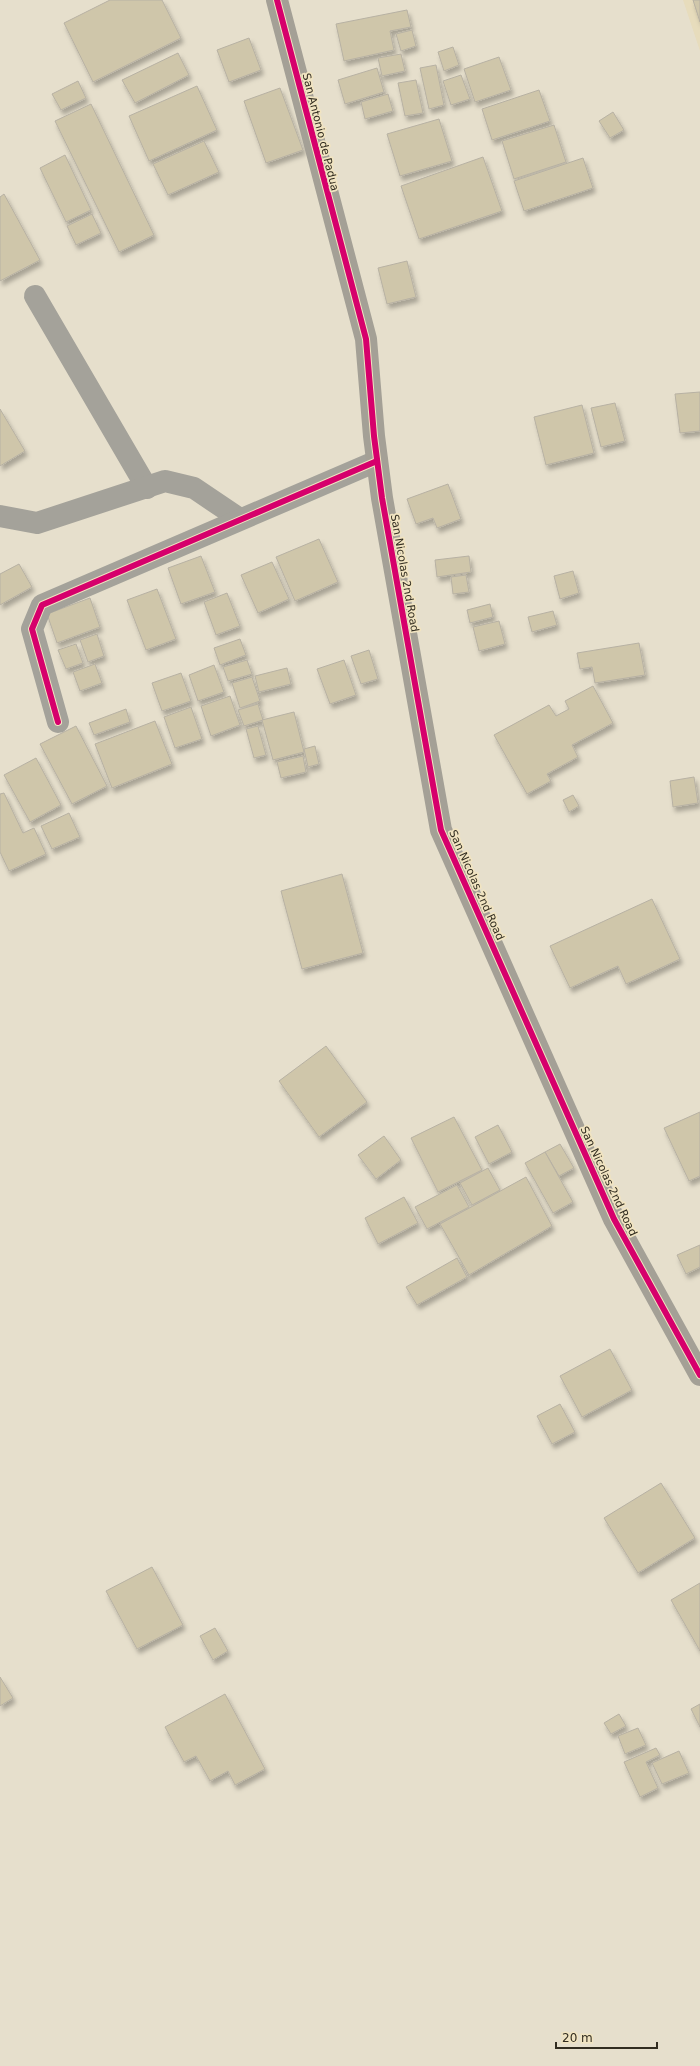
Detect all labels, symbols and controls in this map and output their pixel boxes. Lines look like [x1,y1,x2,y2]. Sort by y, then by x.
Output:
street label: San Antonio de Padua [300,72,341,192]
street label: San Nicolas 2nd Road [388,513,421,633]
street label: San Nicolas 2nd Road [446,828,507,942]
street label: San Nicolas 2nd Road [577,1124,640,1238]
scale bar [556,2024,657,2050]
text: 20 m [562,2031,593,2045]

